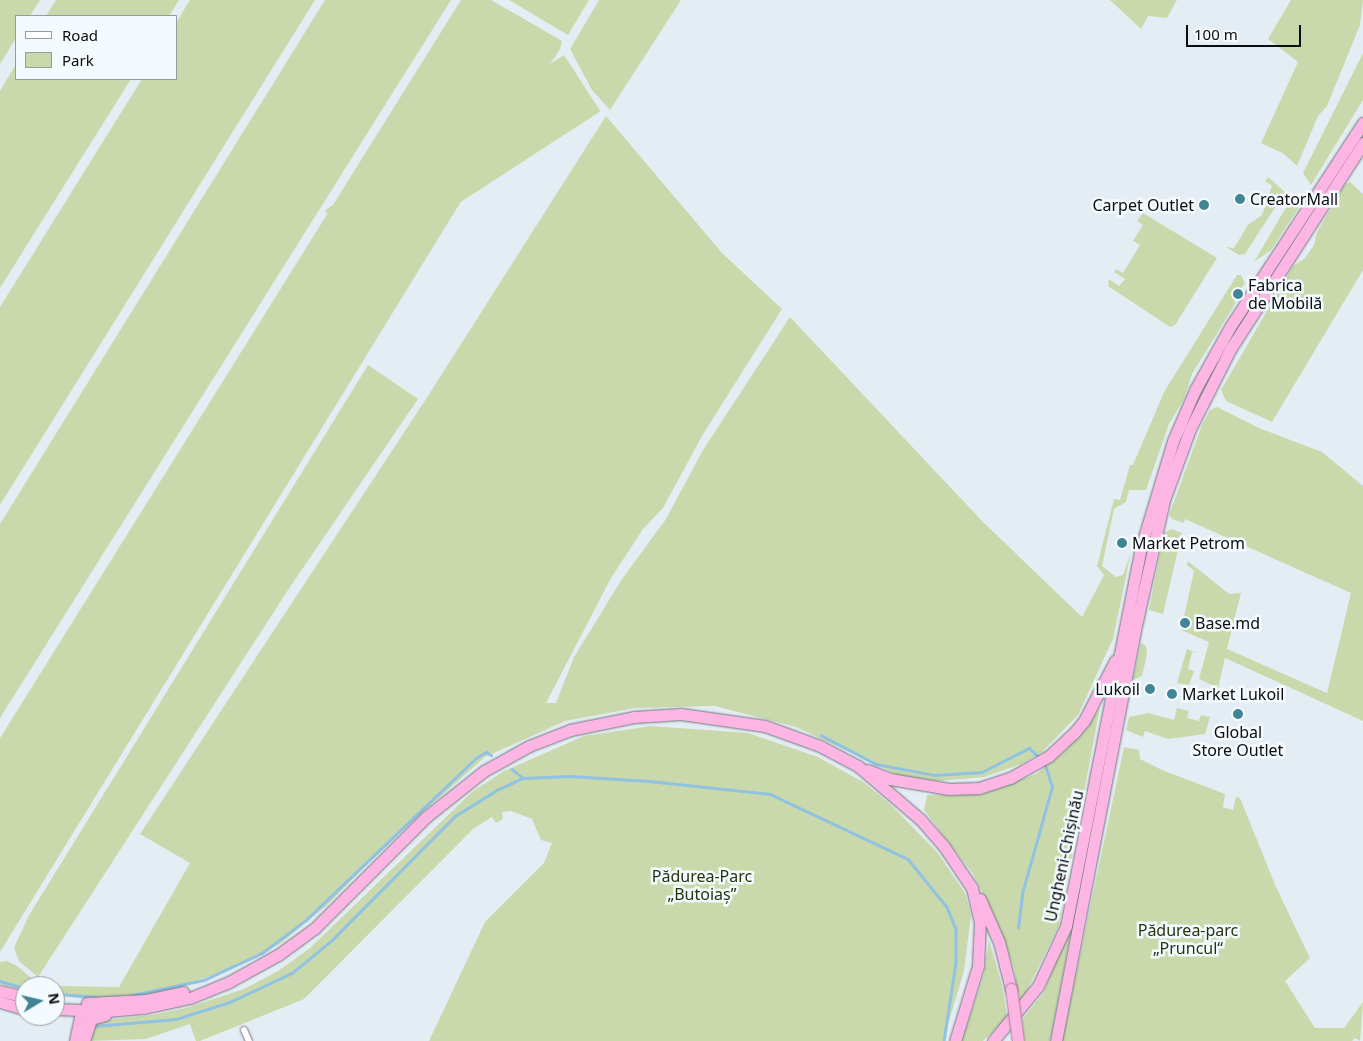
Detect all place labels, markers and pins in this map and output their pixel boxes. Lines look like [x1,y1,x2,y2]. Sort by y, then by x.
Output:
place label: CreatorMall [1250,189,1338,209]
marker: CreatorMall [1234,193,1246,205]
place label: Carpet Outlet [1092,195,1194,215]
marker: Carpet Outlet [1198,199,1210,211]
place label: Fabrica de Mobilă [1248,275,1322,313]
marker: Fabrica de Mobilă [1232,288,1244,300]
place label: Market Petrom [1132,533,1245,553]
marker: Market Petrom [1116,537,1128,549]
place label: Base.md [1195,613,1260,633]
marker: Base.md [1179,617,1191,629]
place label: Lukoil [1095,679,1140,699]
marker: Lukoil [1144,683,1156,695]
place label: Market Lukoil [1182,684,1284,704]
marker: Market Lukoil [1166,688,1178,700]
marker: Global Store Outlet [1232,708,1244,720]
place label: Global Store Outlet [1193,722,1283,760]

